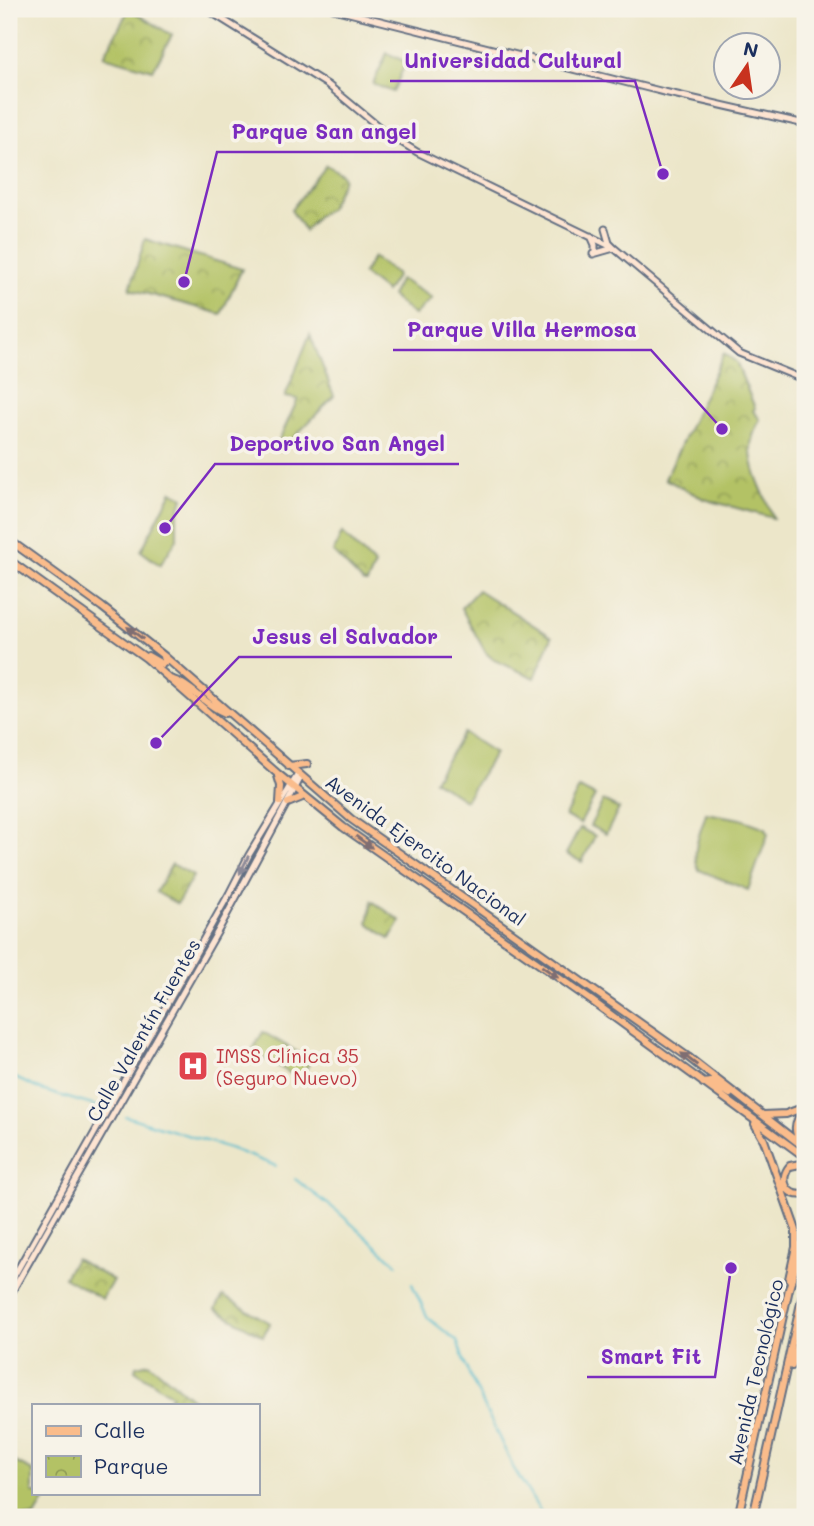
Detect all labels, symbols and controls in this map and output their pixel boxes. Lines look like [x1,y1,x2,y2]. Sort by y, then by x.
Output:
north arrow [712,32,782,102]
text: N [741,35,761,63]
callout: Universidad Cultural [390,39,635,81]
text: Universidad Cultural [404,46,622,73]
callout: Parque San angel [217,110,430,152]
text: Parque San angel [231,117,417,144]
callout: Parque Villa Hermosa [393,308,651,350]
text: Parque Villa Hermosa [407,315,637,342]
callout: Deportivo San Angel [215,422,459,464]
text: Deportivo San Angel [229,429,445,456]
callout: Jesus el Salvador [239,615,452,657]
text: Jesus el Salvador [252,622,438,649]
one-way arrow [126,627,144,641]
street label: Avenida Ejercito Nacional [321,769,531,931]
one-way arrow [354,835,373,849]
one-way arrow [238,855,249,875]
street label: Calle Valentín Fuentes [80,934,206,1126]
one-way arrow [541,965,559,979]
place label: IMSS Clínica 35 (Seguro Nuevo) [216,1043,359,1090]
hospital icon: IMSS Clínica 35 (Seguro Nuevo) [176,1049,210,1083]
one-way arrow [680,1052,698,1066]
street label: Avenida Tecnológico [721,1277,789,1467]
callout: Smart Fit [587,1335,715,1377]
text: Smart Fit [601,1342,701,1369]
legend [32,1404,259,1494]
text: Calle [94,1416,146,1443]
text: Parque [94,1452,168,1479]

